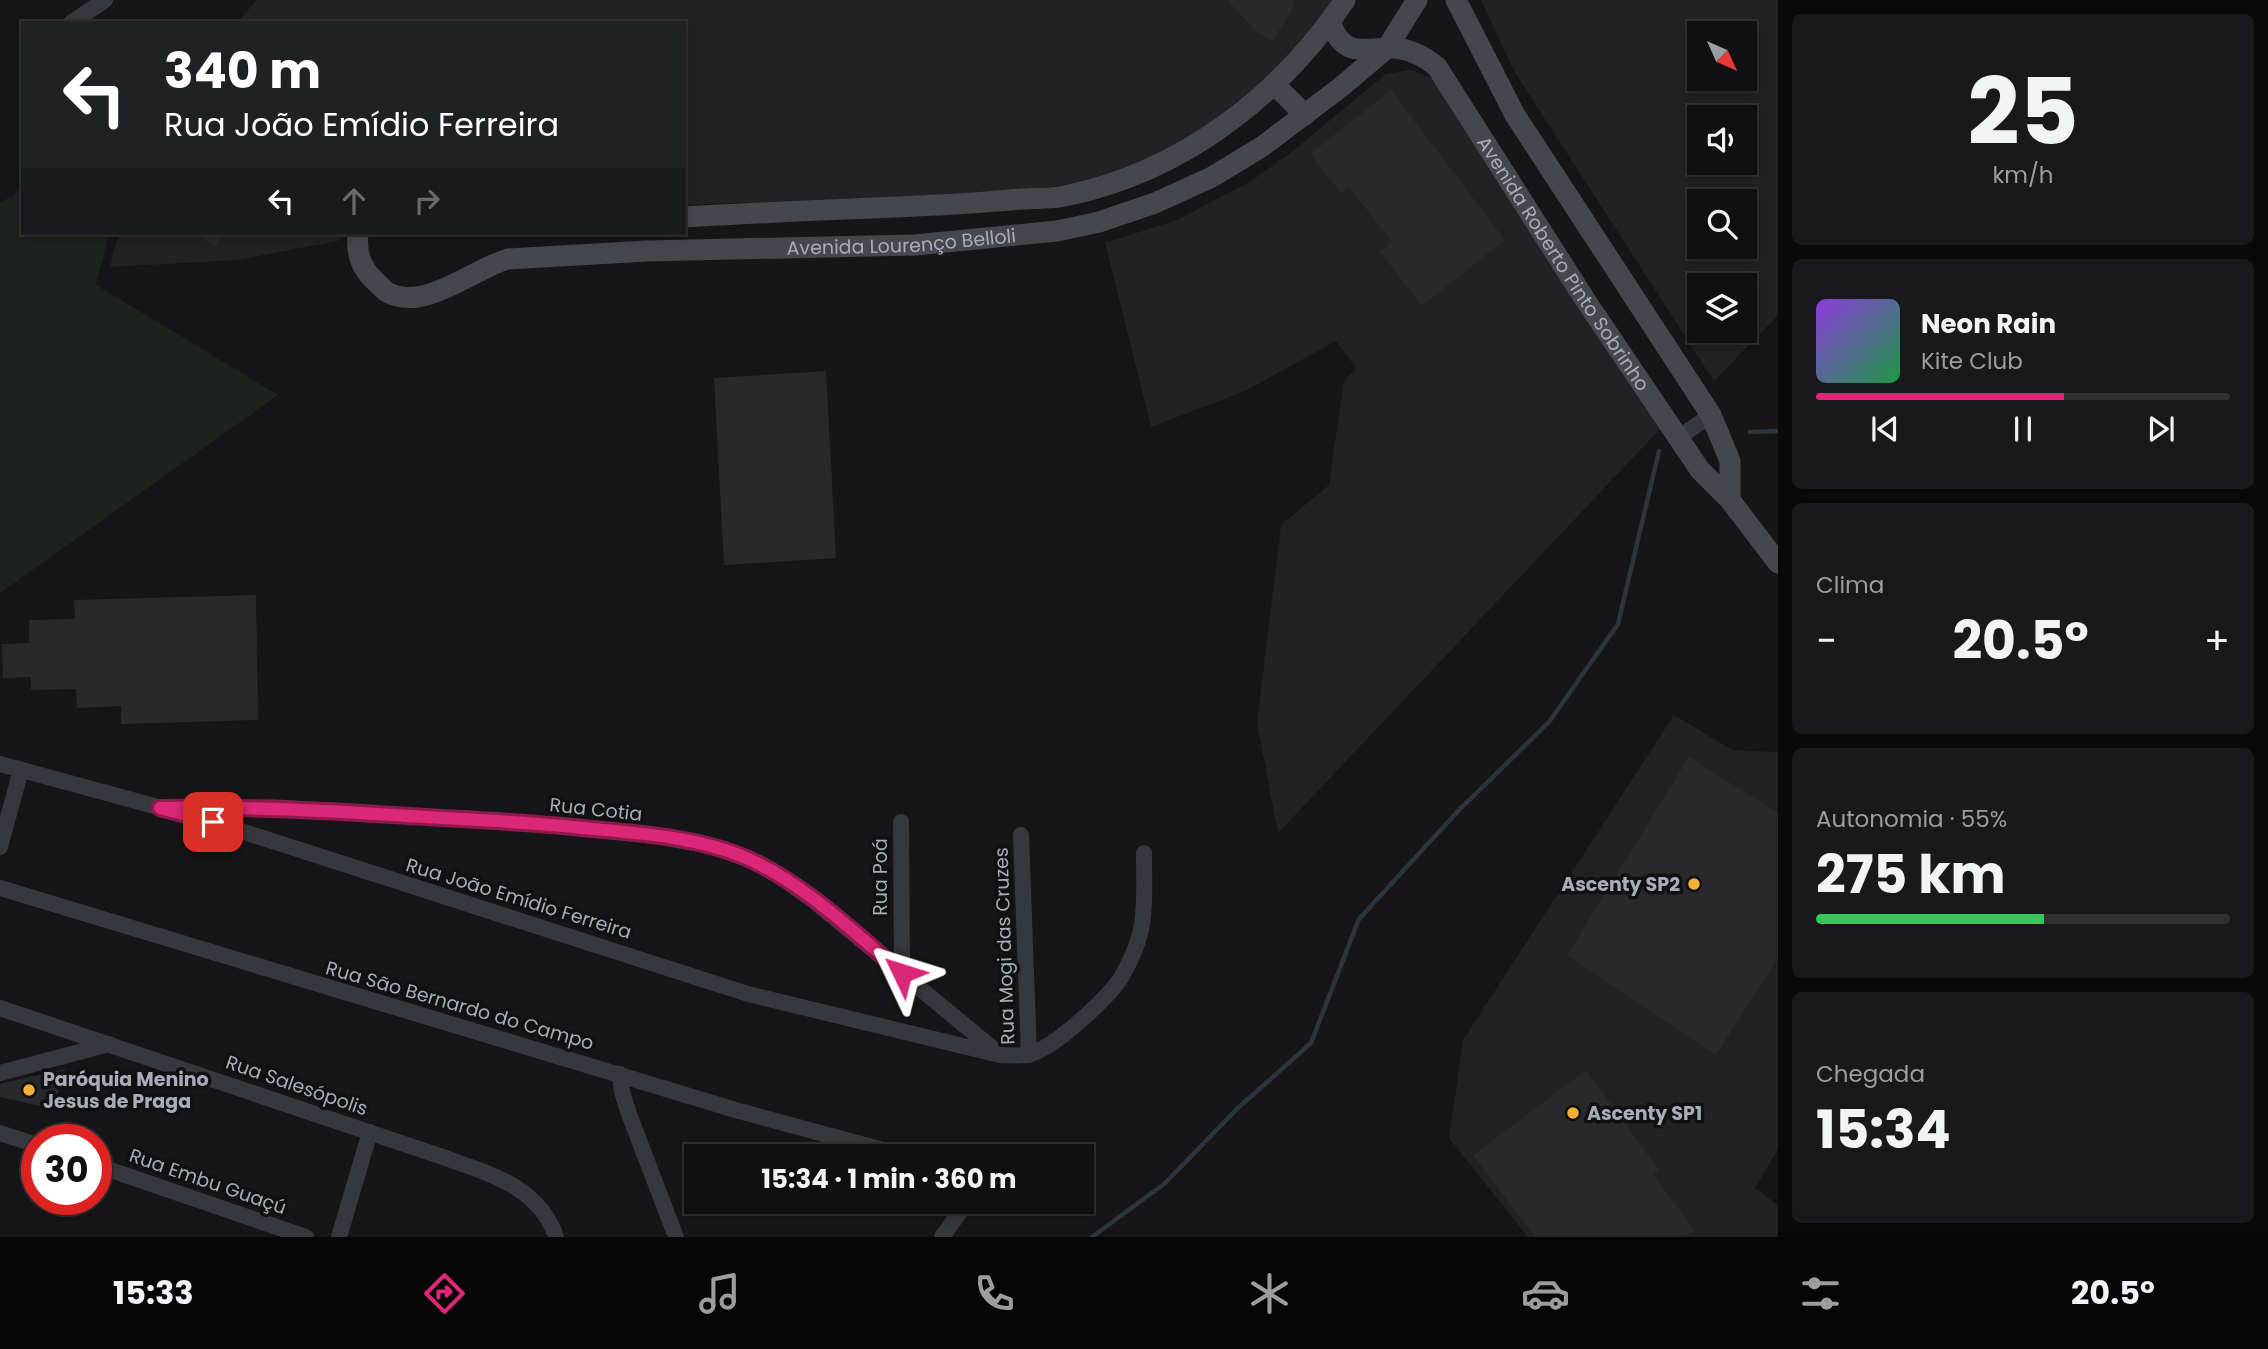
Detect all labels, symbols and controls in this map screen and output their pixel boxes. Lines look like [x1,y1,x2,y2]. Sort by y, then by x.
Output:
north arrow [1687,21,1757,91]
map controls [1687,21,1757,343]
text: 340 m [164,37,321,105]
text: 25 [1967,48,2079,176]
icon: left [49,49,140,140]
text: Rua João Emídio Ferreira [164,102,559,147]
button: sound [1687,105,1757,175]
street label: Avenida Roberto Pinto Sobrinho [1470,131,1656,397]
text: km/h [1992,159,2054,191]
icon: left [262,182,300,220]
icon: ahead [335,182,373,220]
icon: right [408,182,446,220]
button: search [1687,189,1757,259]
street label: Avenida Lourenço Belloli [786,222,1017,262]
button: layers [1687,273,1757,343]
text: Neon Rain [1921,306,2056,342]
text: Kite Club [1921,345,2023,377]
icon: previous [1866,410,1904,448]
icon: pause [2004,410,2042,448]
icon: next [2142,410,2180,448]
text: Clima [1816,569,1884,601]
text: 20.5° [1952,604,2089,677]
text: − [1816,614,1837,667]
text: + [2204,614,2230,667]
street label: Rua Cotia [548,791,644,828]
pin [183,792,243,852]
icon: arrive [194,803,232,841]
text: Autonomia · 55% [1816,803,2007,835]
street label: Rua Poá [867,838,894,916]
text: 275 km [1816,838,2006,911]
street label: Rua Mogi das Cruzes [988,847,1021,1045]
street label: Rua João Emídio Ferreira [403,851,635,946]
place label: Ascenty SP2 [1561,871,1680,898]
marker: Ascenty SP2 [1686,876,1702,892]
position arrow [865,936,939,1010]
street label: Rua São Bernardo do Campo [323,954,597,1057]
street label: Rua Salesópolis [222,1049,371,1122]
text: Chegada [1816,1058,1925,1090]
place label: Paróquia Menino Jesus de Praga [43,1066,209,1115]
marker: Paróquia Menino Jesus de Praga [21,1082,37,1098]
text: 15:34 [1816,1093,1951,1166]
place label: Ascenty SP1 [1587,1100,1702,1127]
marker: Ascenty SP1 [1565,1105,1581,1121]
speed limit sign: 30 [21,1124,112,1215]
street label: Rua Embu Guaçú [126,1142,290,1221]
text: 15:34 · 1 min · 360 m [761,1161,1017,1197]
icon: directions [420,1269,469,1318]
icon: music [695,1269,744,1318]
icon: phone [970,1269,1019,1318]
icon: climate [1245,1269,1294,1318]
icon: car [1521,1269,1570,1318]
icon: filters [1796,1269,1845,1318]
text: 15:33 [113,1270,194,1315]
text: 20.5° [2071,1270,2155,1315]

